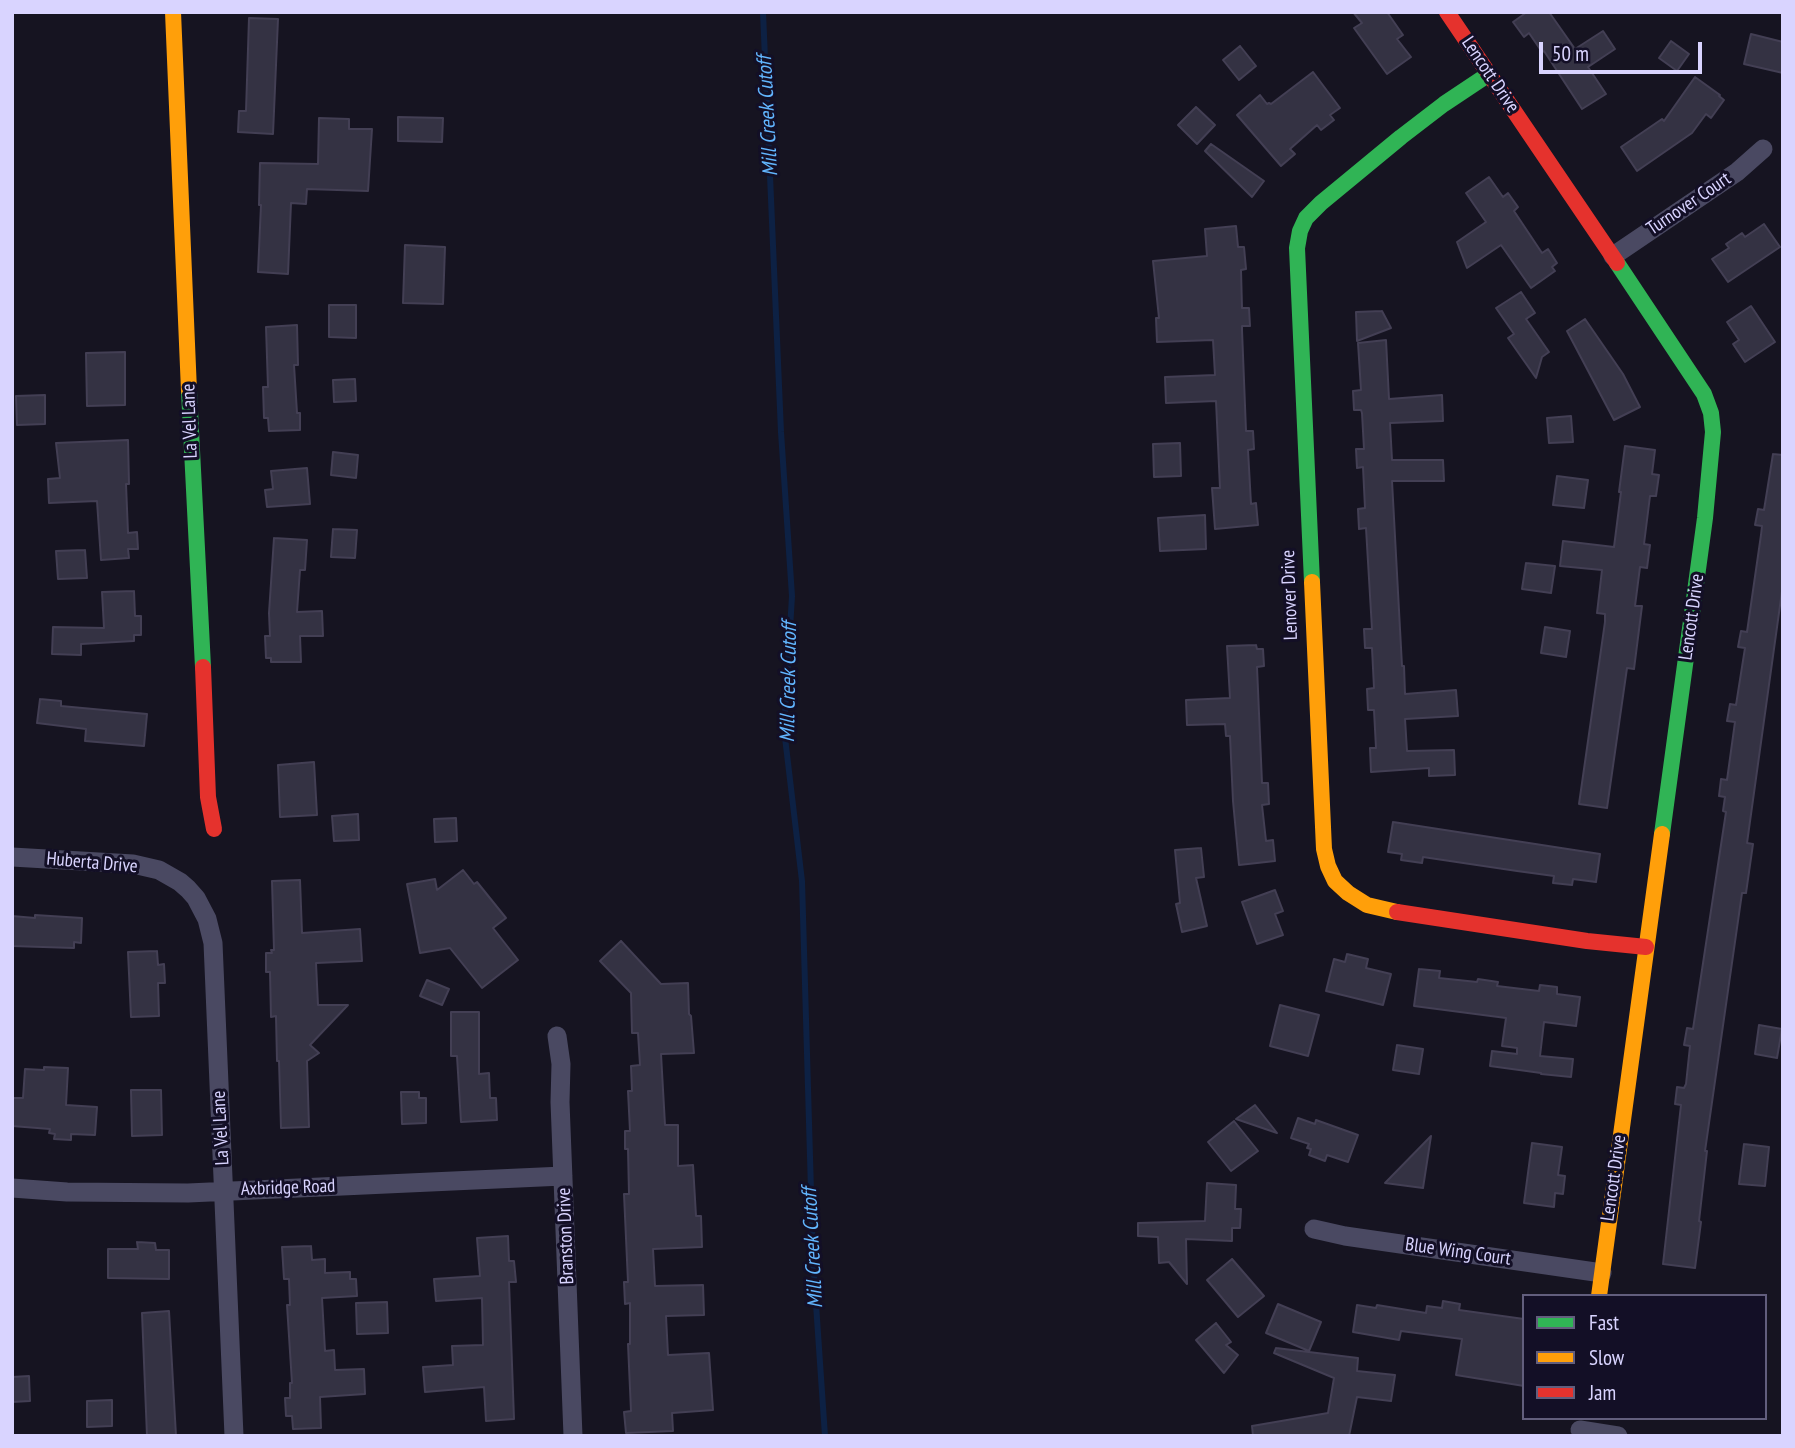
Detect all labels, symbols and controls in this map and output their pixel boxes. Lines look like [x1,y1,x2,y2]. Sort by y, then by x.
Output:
scale bar [1543,28,1706,72]
street label: Lencott Drive [1456,33,1524,117]
text: 50 m [1552,40,1589,67]
water label: Mill Creek Cutoff [752,55,784,177]
street label: Turnover Court [1643,168,1735,240]
street label: La Vel Lane [177,383,203,459]
street label: Lenover Drive [1277,550,1303,640]
street label: Lencott Drive [1675,572,1709,662]
water label: Mill Creek Cutoff [775,621,803,743]
street label: Huberta Drive [45,848,139,878]
street label: La Vel Lane [208,1090,234,1166]
street label: Lencott Drive [1597,1133,1631,1223]
street label: Axbridge Road [240,1175,336,1201]
street label: Branston Drive [553,1187,579,1285]
water label: Mill Creek Cutoff [797,1187,829,1309]
street label: Blue Wing Court [1404,1233,1512,1271]
legend [1522,1294,1767,1420]
text: Fast [1589,1309,1619,1336]
text: Slow [1589,1344,1624,1371]
text: Jam [1589,1379,1616,1406]

